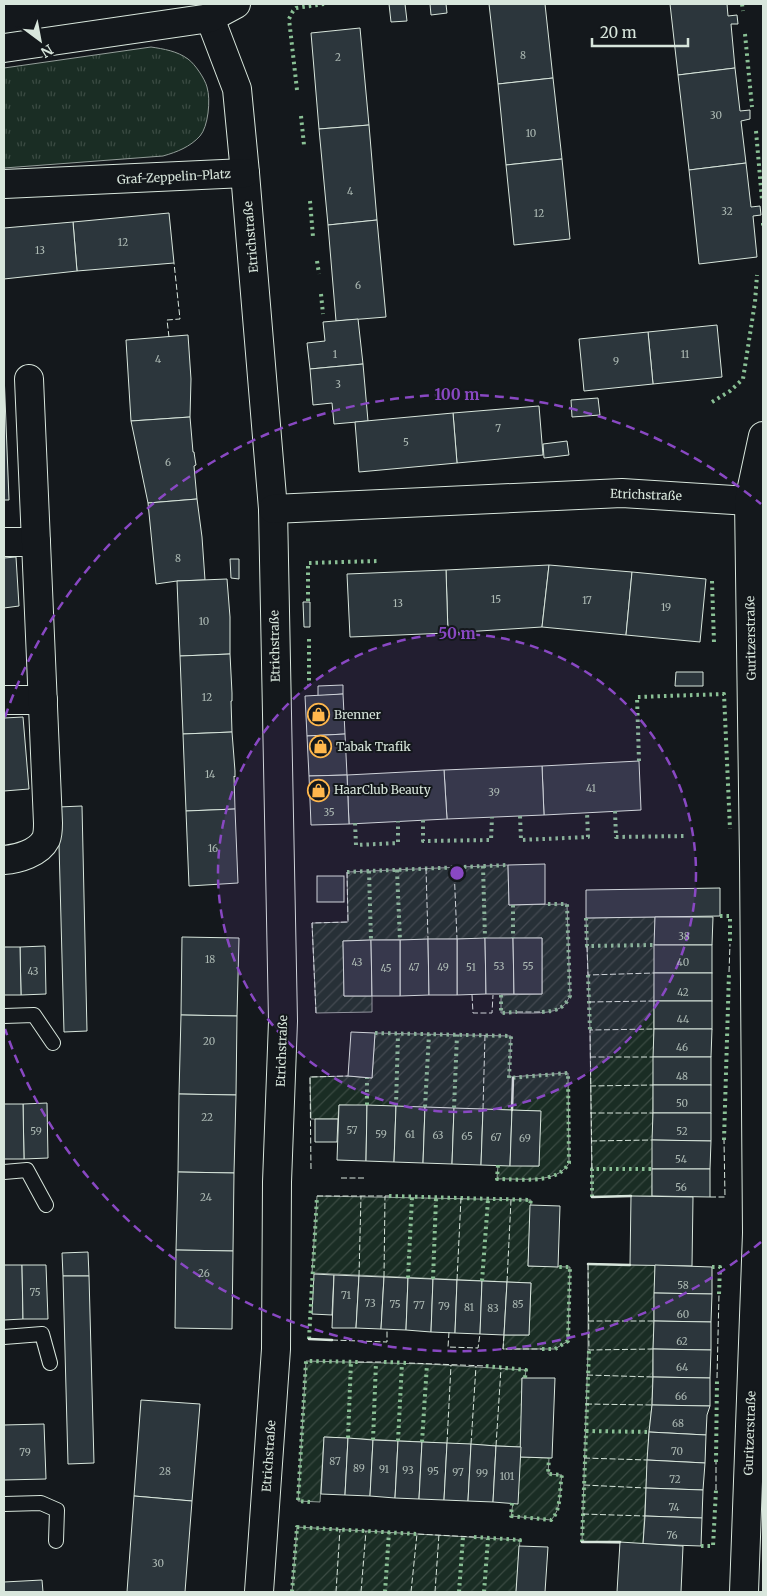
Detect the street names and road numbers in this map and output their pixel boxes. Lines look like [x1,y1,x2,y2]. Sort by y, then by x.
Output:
street label: Graf-Zeppelin-Platz [117,166,232,187]
street label: Etrichstraße [240,201,261,274]
street label: Etrichstraße [610,486,682,503]
street label: Guritzerstraße [742,596,759,680]
street label: Etrichstraße [266,610,283,682]
street label: Etrichstraße [273,1015,290,1087]
street label: Guritzerstraße [741,1390,758,1475]
street label: Etrichstraße [259,1420,278,1492]

